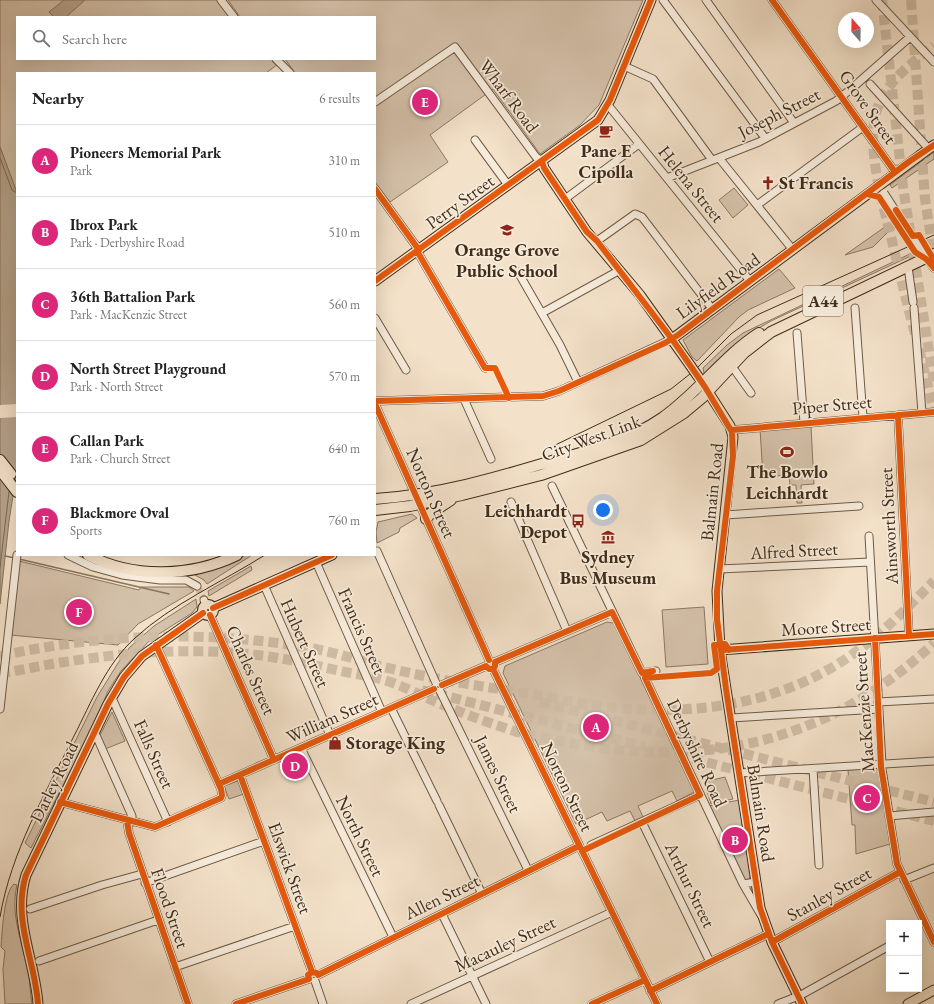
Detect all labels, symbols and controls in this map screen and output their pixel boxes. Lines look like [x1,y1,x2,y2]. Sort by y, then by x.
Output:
north arrow [838,12,874,48]
search box [16,16,376,60]
icon: search [30,27,52,49]
text: Search here [62,29,127,48]
street label: Wharf Road [474,54,545,138]
street label: Grove Street [835,65,903,149]
street label: Joseph Street [732,82,824,144]
text: Nearby [32,87,84,109]
pin: E [412,87,438,117]
text: 6 results [319,90,360,107]
cafe icon: Pane E Cipolla [598,123,614,139]
place label: Pane E Cipolla [579,139,634,183]
street label: Helena Street [653,140,730,227]
text: Pioneers Memorial Park [70,143,221,162]
text: A [40,152,50,169]
text: 310 m [329,152,360,169]
text: Park [70,162,92,179]
street label: Perry Street [421,169,499,234]
place label: St Francis [779,171,853,194]
church icon: St Francis [760,175,776,191]
text: Ibrox Park [70,215,138,234]
school or university icon: Orange Grove Public School [499,222,515,238]
text: B [41,224,49,241]
text: 510 m [329,224,360,241]
text: Park · Derbyshire Road [70,234,185,251]
place label: Orange Grove Public School [455,238,560,282]
street label: Lilyfield Road [671,247,765,324]
road number: A44 [803,286,843,316]
text: 36th Battalion Park [70,287,195,306]
text: C [40,296,50,313]
text: 560 m [329,296,360,313]
text: Park · MacKenzie Street [70,306,187,323]
text: North Street Playground [70,359,226,378]
text: D [40,368,50,385]
text: 570 m [329,368,360,385]
text: Park · North Street [70,378,163,395]
street label: Piper Street [791,390,873,419]
street label: City West Link [538,409,644,466]
text: Callan Park [70,431,144,450]
text: E [41,440,49,457]
text: 640 m [329,440,360,457]
street label: Balmain Road [695,441,728,542]
street label: Norton Street [401,444,462,542]
sports icon: The Bowlo Leichhardt [779,444,795,460]
text: Park · Church Street [70,450,170,467]
place label: The Bowlo Leichhardt [746,460,829,504]
street label: Ainsworth Street [874,467,903,586]
place label: Leichhardt Depot [484,499,567,543]
your location [593,500,613,520]
text: Blackmore Oval [70,503,169,522]
text: F [41,512,49,529]
text: 760 m [329,512,360,529]
bus stop icon: Leichhardt Depot [570,513,586,529]
text: Sports [70,522,102,539]
museum icon: Sydney Bus Museum [600,529,616,545]
street label: Alfred Street [749,537,839,564]
place label: Sydney Bus Museum [560,545,657,589]
street label: Francis Street [333,584,392,678]
street label: Hubert Street [276,595,335,691]
pin: F [66,597,92,627]
street label: Moore Street [780,612,872,641]
street label: Charles Street [222,621,282,718]
street label: MacKenzie Street [848,651,879,773]
street label: William Street [282,687,382,748]
street label: Derbyshire Road [662,695,733,812]
pin: A [583,712,609,742]
street label: Falls Street [129,716,180,792]
street label: James Street [469,730,527,817]
place label: Storage King [346,731,446,754]
shop icon: Storage King [327,735,343,751]
street label: Darley Road [24,737,83,826]
street label: Norton Street [536,738,599,835]
pin: D [282,751,308,781]
street label: Balmain Road [742,763,781,864]
pin: C [854,783,880,813]
street label: North Street [331,792,390,880]
street label: Elswick Street [263,819,318,917]
pin: B [722,825,748,855]
street label: Arthur Street [659,837,721,931]
street label: Stanley Street [782,861,875,926]
street label: Flood Street [146,865,195,951]
street label: Allen Street [400,868,483,925]
street label: Macauley Street [450,910,559,977]
map controls [886,920,922,992]
button: + [886,920,922,956]
button: − [886,956,922,992]

